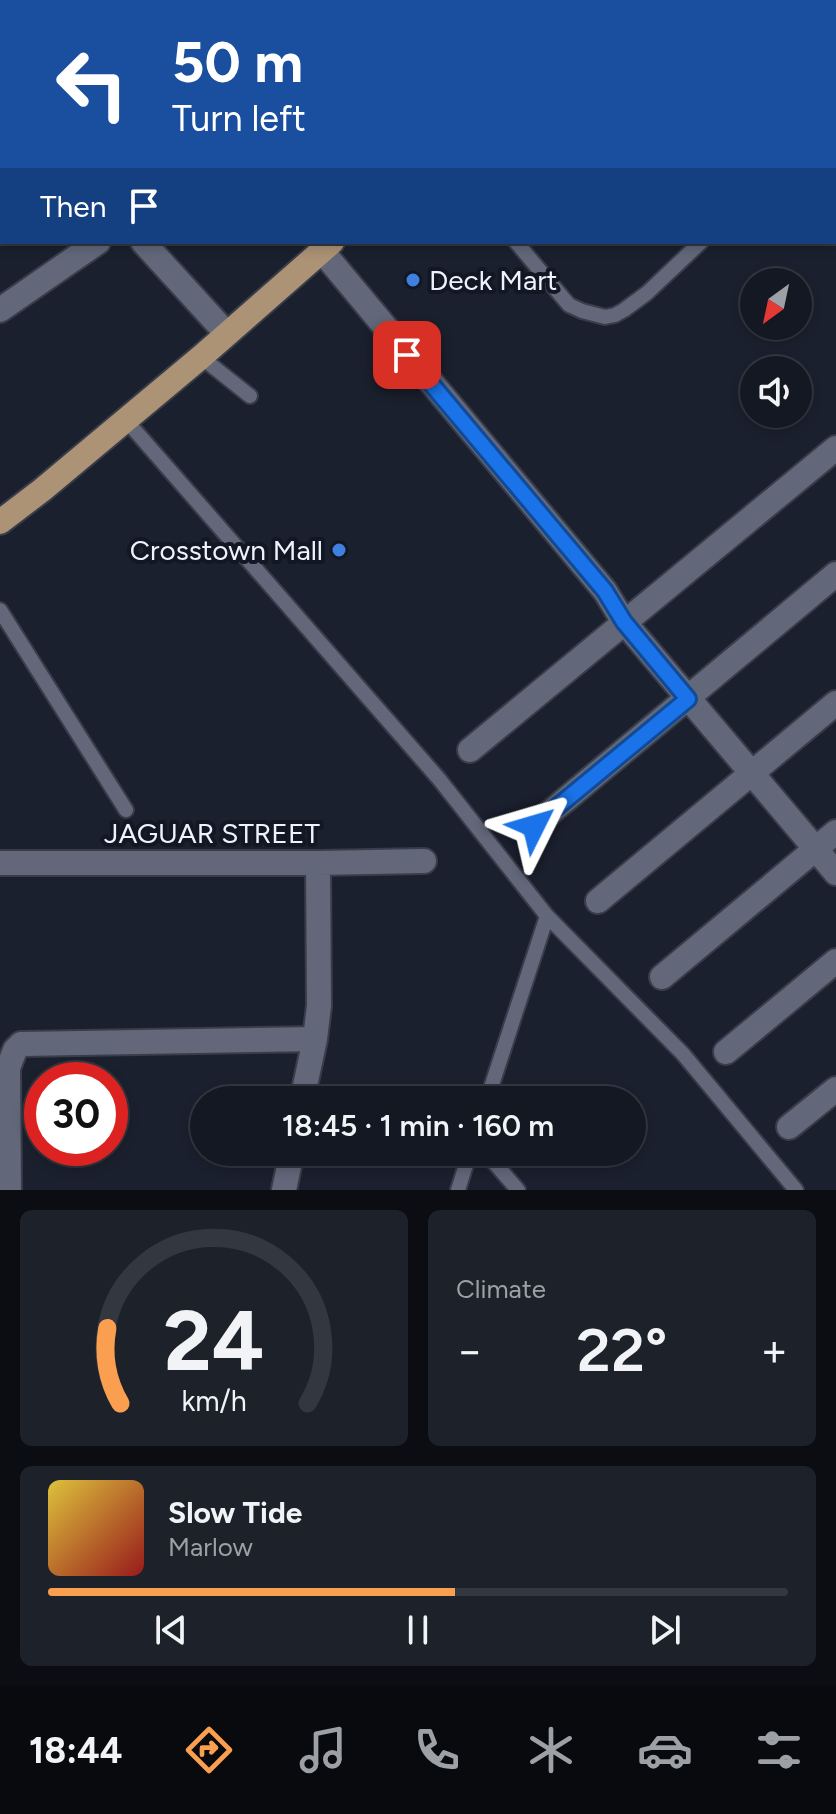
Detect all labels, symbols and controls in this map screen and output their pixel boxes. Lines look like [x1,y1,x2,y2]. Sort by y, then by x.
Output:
text: 50 m [172,29,303,96]
icon: left [40,32,144,136]
text: Turn left [172,97,306,140]
icon: arrive [122,184,166,228]
text: Then [40,188,106,225]
place label: Deck Mart [429,263,557,297]
north arrow [740,268,812,340]
map controls [740,268,812,428]
marker: Deck Mart [404,271,422,289]
pin [373,321,441,389]
icon: arrive [385,333,429,377]
button: sound [740,356,812,428]
place label: Crosstown Mall [130,533,323,567]
marker: Crosstown Mall [330,541,348,559]
position arrow [492,784,576,868]
street label: JAGUAR STREET [104,816,321,850]
speed limit sign: 30 [24,1062,128,1166]
text: 18:45 · 1 min · 160 m [282,1107,554,1144]
text: Climate [456,1273,546,1305]
text: 24 [164,1291,264,1391]
text: 22° [577,1314,667,1386]
text: − [456,1324,483,1377]
text: + [761,1324,788,1377]
text: km/h [181,1384,247,1418]
text: Slow Tide [168,1494,302,1531]
text: Marlow [168,1531,253,1563]
icon: previous [149,1608,193,1652]
icon: pause [396,1608,440,1652]
icon: next [643,1608,687,1652]
icon: directions [181,1722,237,1778]
icon: music [295,1722,351,1778]
icon: phone [409,1722,465,1778]
icon: climate [523,1722,579,1778]
icon: car [637,1722,693,1778]
icon: filters [751,1722,807,1778]
text: 18:44 [29,1729,123,1772]

